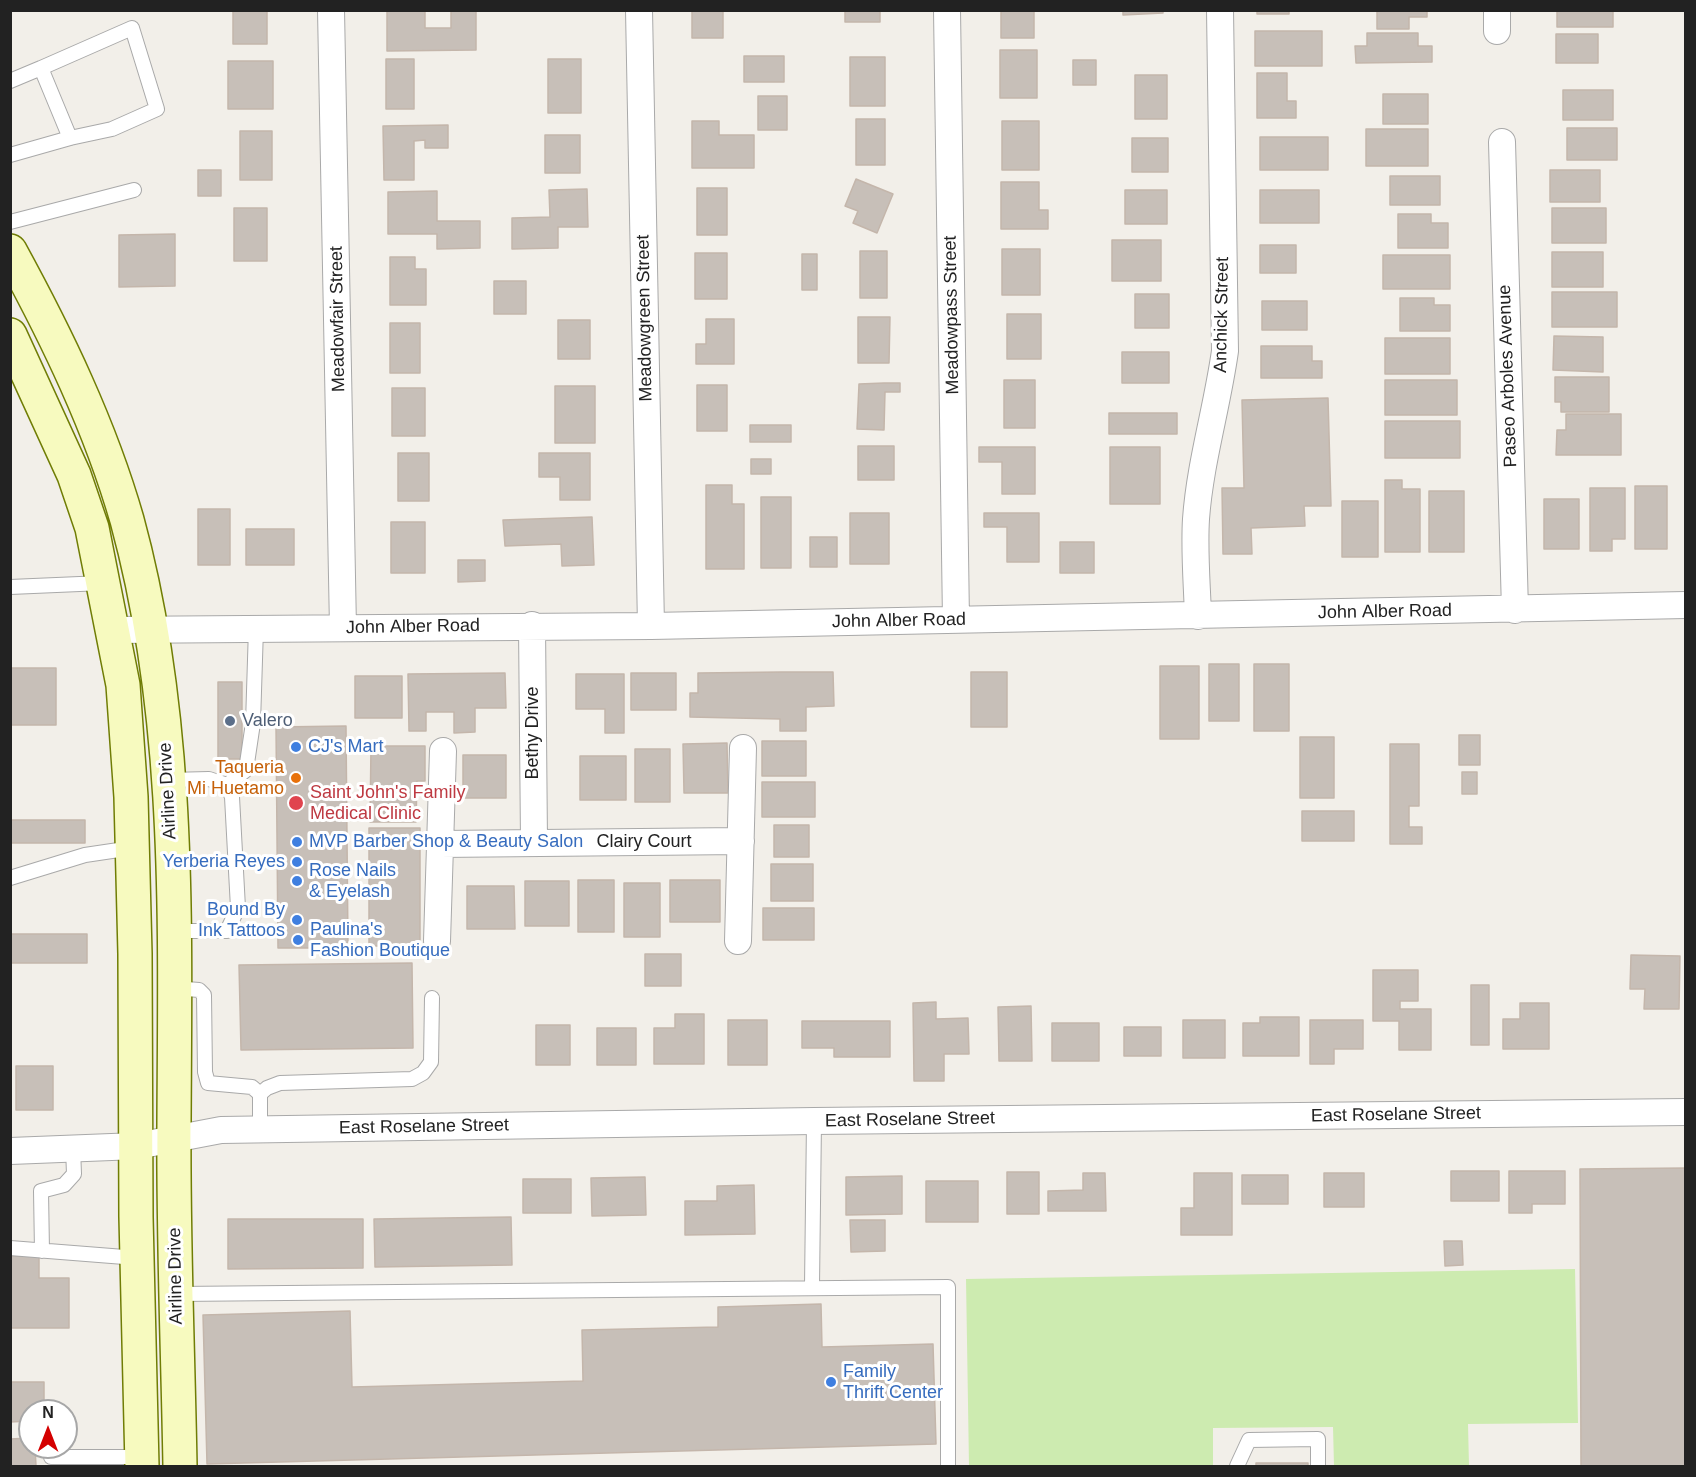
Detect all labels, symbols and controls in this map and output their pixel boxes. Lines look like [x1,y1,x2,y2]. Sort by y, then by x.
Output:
street label: Meadowgreen Street [633,234,657,402]
street label: Meadowpass Street [940,235,964,395]
street label: Meadowfair Street [326,246,350,392]
street label: Anchick Street [1210,257,1234,373]
street label: Paseo Arboles Avenue [1494,284,1522,468]
street label: John Alber Road [1318,600,1452,624]
street label: John Alber Road [832,609,966,633]
street label: John Alber Road [346,615,480,639]
street label: Bethy Drive [522,686,544,780]
place label: Valero [242,710,293,732]
marker: Valero [223,714,237,728]
place label: CJ's Mart [308,736,383,758]
marker: CJ's Mart [289,740,303,754]
street label: Airline Drive [155,742,181,840]
place label: Taqueria Mi Huetamo [187,757,284,800]
marker: Taqueria Mi Huetamo [289,771,303,785]
place label: Saint John's Family Medical Clinic [310,782,465,824]
marker: Saint John's Family Medical Clinic [287,794,305,812]
place label: MVP Barber Shop & Beauty Salon [309,831,583,853]
street label: Clairy Court [596,831,692,853]
marker: MVP Barber Shop & Beauty Salon [290,835,304,849]
place label: Yerberia Reyes [163,851,285,873]
marker: Yerberia Reyes [290,855,304,869]
place label: Rose Nails & Eyelash [309,860,396,902]
marker: Rose Nails & Eyelash [290,874,304,888]
place label: Bound By Ink Tattoos [198,899,285,942]
marker: Bound By Ink Tattoos [290,913,304,927]
place label: Paulina's Fashion Boutique [310,919,450,962]
marker: Paulina's Fashion Boutique [291,933,305,947]
street label: East Roselane Street [1311,1103,1481,1127]
street label: East Roselane Street [825,1108,995,1132]
street label: East Roselane Street [339,1115,509,1139]
street label: Airline Drive [164,1227,188,1325]
place label: Family Thrift Center [843,1361,943,1404]
marker: Family Thrift Center [824,1375,838,1389]
north arrow [18,1399,78,1459]
text: N [42,1404,54,1421]

